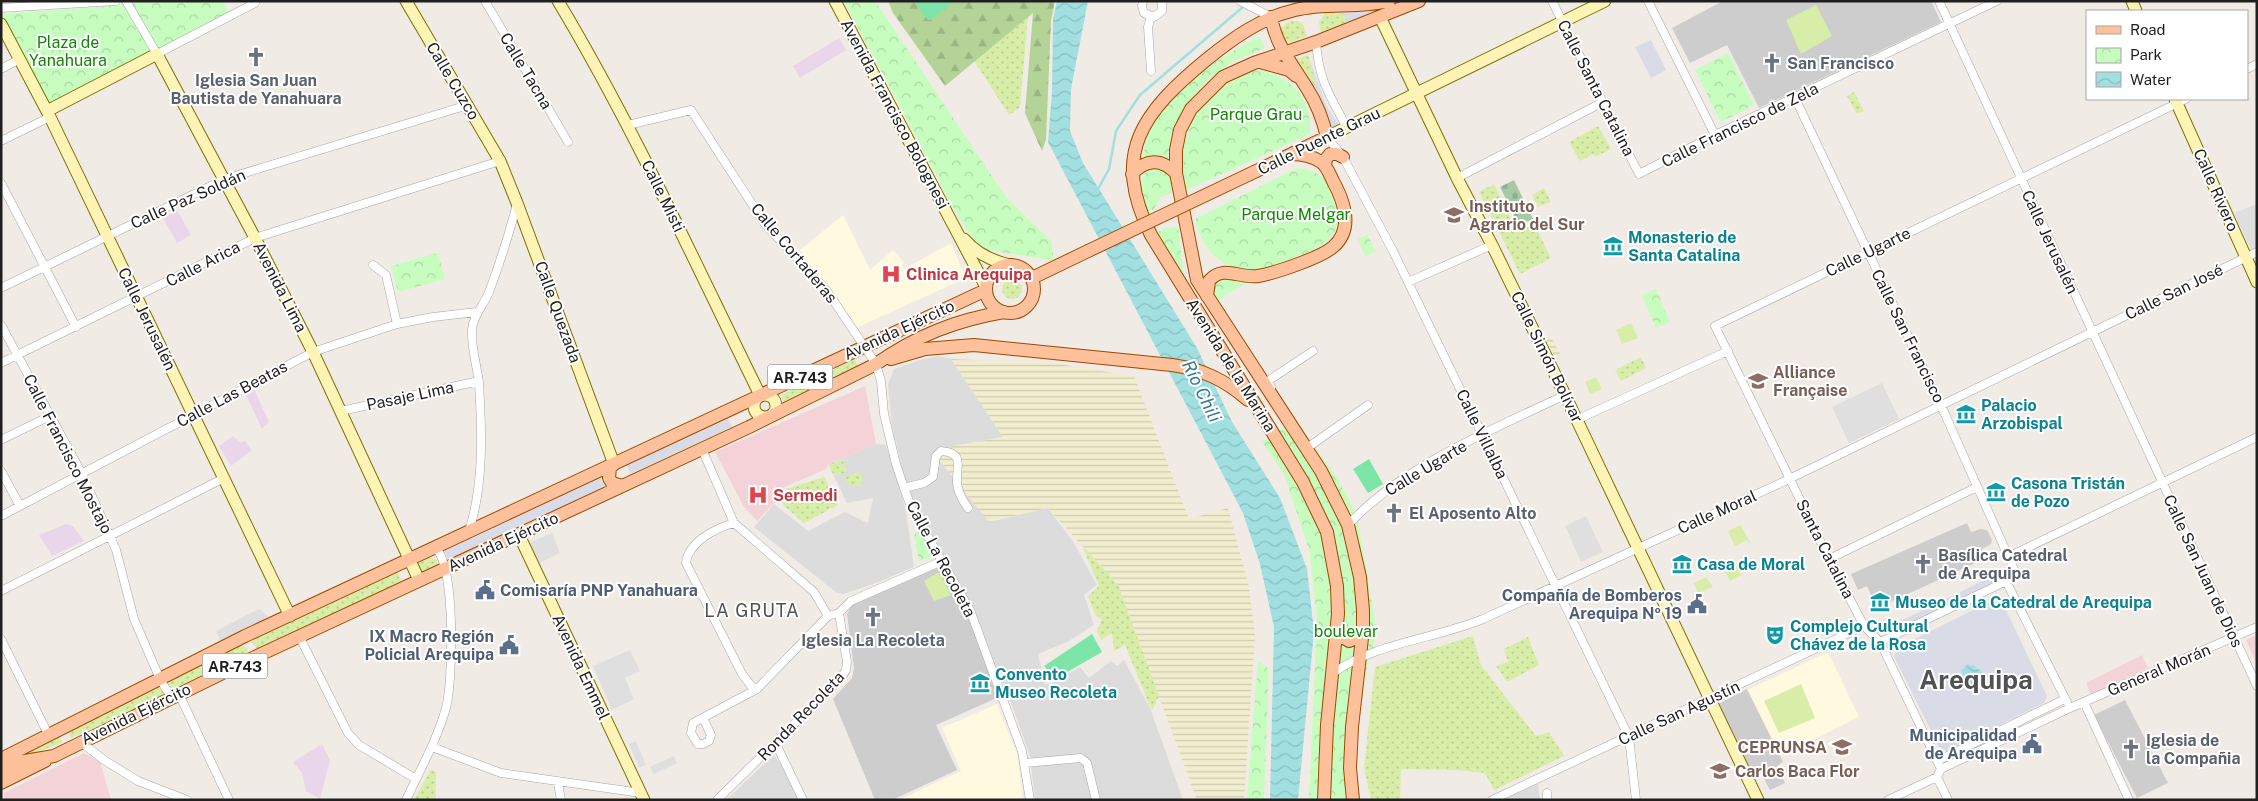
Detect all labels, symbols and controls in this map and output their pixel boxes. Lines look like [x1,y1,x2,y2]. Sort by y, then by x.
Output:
legend [2086,10,2248,100]
street label: Avenida Francisco Bolognesi [837,16,953,212]
street label: Calle Santa Catalina [1553,17,1639,159]
text: Road [2130,21,2166,38]
street label: Calle Tacna [496,29,556,113]
park label: Plaza de Yanahuara [29,33,107,70]
street label: Calle Cuzco [422,39,484,123]
church icon: Iglesia San Juan Bautista de Yanahuara [245,46,267,68]
text: Park [2130,46,2162,63]
church icon: San Francisco [1761,52,1783,74]
place label: San Francisco [1787,54,1894,73]
place label: Iglesia San Juan Bautista de Yanahuara [170,71,342,108]
text: Water [2130,71,2172,88]
street label: Calle Francisco de Zela [1658,79,1822,171]
street label: Calle Puente Grau [1255,103,1383,179]
park label: Parque Grau [1210,105,1302,124]
street label: Calle Rivero [2189,146,2243,234]
street label: Calle Misti [637,157,689,235]
street label: Calle Paz Soldán [128,165,248,233]
street label: Calle Jerusalén [2018,187,2082,297]
place label: Instituto Agrario del Sur [1469,197,1585,234]
street label: Calle Cortaderas [747,199,841,307]
school or university icon: Instituto Agrario del Sur [1443,204,1465,226]
park label: Parque Melgar [1241,205,1351,224]
street label: Calle Ugarte [1822,223,1914,281]
place label: Monasterio de Santa Catalina [1628,228,1740,265]
museum icon: Monasterio de Santa Catalina [1602,235,1624,257]
street label: Calle Arica [163,237,243,291]
street label: Avenida Lima [249,239,311,335]
street label: Calle Quezada [531,259,585,365]
street label: Calle San José [2122,260,2226,324]
hospital icon: Clinica Arequipa [880,263,902,285]
street label: Calle Jerusalén [114,264,180,374]
place label: Clinica Arequipa [906,265,1032,284]
street label: Calle San Francisco [1867,266,1949,406]
street label: Calle Simón Bolívar [1507,288,1587,426]
street label: Avenida de la Marina [1182,295,1280,435]
street label: Avenida Ejército [841,296,957,364]
street label: Calle Las Beatas [173,357,291,431]
water label: Río Chili [1178,357,1226,426]
place label: Alliance Française [1773,363,1847,400]
road number: AR-743 [768,364,832,390]
school or university icon: Alliance Française [1747,370,1769,392]
street label: Calle Francisco Mostajo [19,371,117,537]
street label: Pasaje Lima [365,377,455,415]
street label: Calle Villalba [1452,386,1512,482]
place label: Palacio Arzobispal [1981,396,2063,433]
museum icon: Palacio Arzobispal [1955,403,1977,425]
street label: Calle Ugarte [1382,436,1470,500]
place label: Casona Tristán de Pozo [2011,474,2125,511]
museum icon: Casona Tristán de Pozo [1985,481,2007,503]
hospital icon: Sermedi [747,484,769,506]
place label: Sermedi [773,486,837,505]
street label: Calle Moral [1675,486,1760,538]
street label: Calle San Juan de Dios [2159,492,2247,650]
street label: Santa Catalina [1792,496,1858,602]
street label: Calle La Recoleta [902,498,980,620]
church icon: El Aposento Alto [1383,502,1405,524]
place label: El Aposento Alto [1409,504,1536,523]
street label: Avenida Ejército [445,508,561,576]
place label: Basílica Catedral de Arequipa [1938,546,2068,583]
museum icon: Casa de Moral [1671,553,1693,575]
church icon: Basílica Catedral de Arequipa [1912,553,1934,575]
place label: Casa de Moral [1697,555,1805,574]
public building icon: Comisaría PNP Yanahuara [474,579,496,601]
place label: Comisaría PNP Yanahuara [500,581,698,600]
place label: Compañía de Bomberos Arequipa Nº 19 [1502,586,1682,623]
museum icon: Museo de la Catedral de Arequipa [1869,591,1891,613]
public building icon: Compañía de Bomberos Arequipa Nº 19 [1686,593,1708,615]
place label: Museo de la Catedral de Arequipa [1895,593,2152,612]
district label: LA GRUTA [704,600,800,621]
church icon: Iglesia La Recoleta [862,606,884,628]
street label: Avenida Emmel [548,611,614,723]
place label: Complejo Cultural Chávez de la Rosa [1790,617,1929,654]
park label: boulevar [1314,622,1378,641]
theatre icon: Complejo Cultural Chávez de la Rosa [1764,624,1786,646]
place label: IX Macro Región Policial Arequipa [365,627,494,664]
place label: Iglesia La Recoleta [801,631,945,650]
public building icon: IX Macro Región Policial Arequipa [498,634,520,656]
street label: General Morán [2105,640,2213,700]
road number: AR-743 [202,654,268,678]
district label: Arequipa [1919,664,2033,695]
place label: Convento Museo Recoleta [995,665,1117,702]
street label: Ronda Recoleta [754,667,848,765]
museum icon: Convento Museo Recoleta [969,672,991,694]
street label: Calle San Agustín [1615,677,1743,749]
street label: Avenida Ejército [78,679,194,749]
place label: Municipalidad de Arequipa [1909,726,2017,763]
place label: Iglesia de la Compañia [2146,731,2240,768]
public building icon: Municipalidad de Arequipa [2021,733,2043,755]
school or university icon: CEPRUNSA [1831,736,1853,758]
place label: CEPRUNSA [1738,738,1827,757]
church icon: Iglesia de la Compañia [2120,738,2142,760]
school or university icon: Carlos Baca Flor [1709,760,1731,782]
place label: Carlos Baca Flor [1735,762,1860,781]

